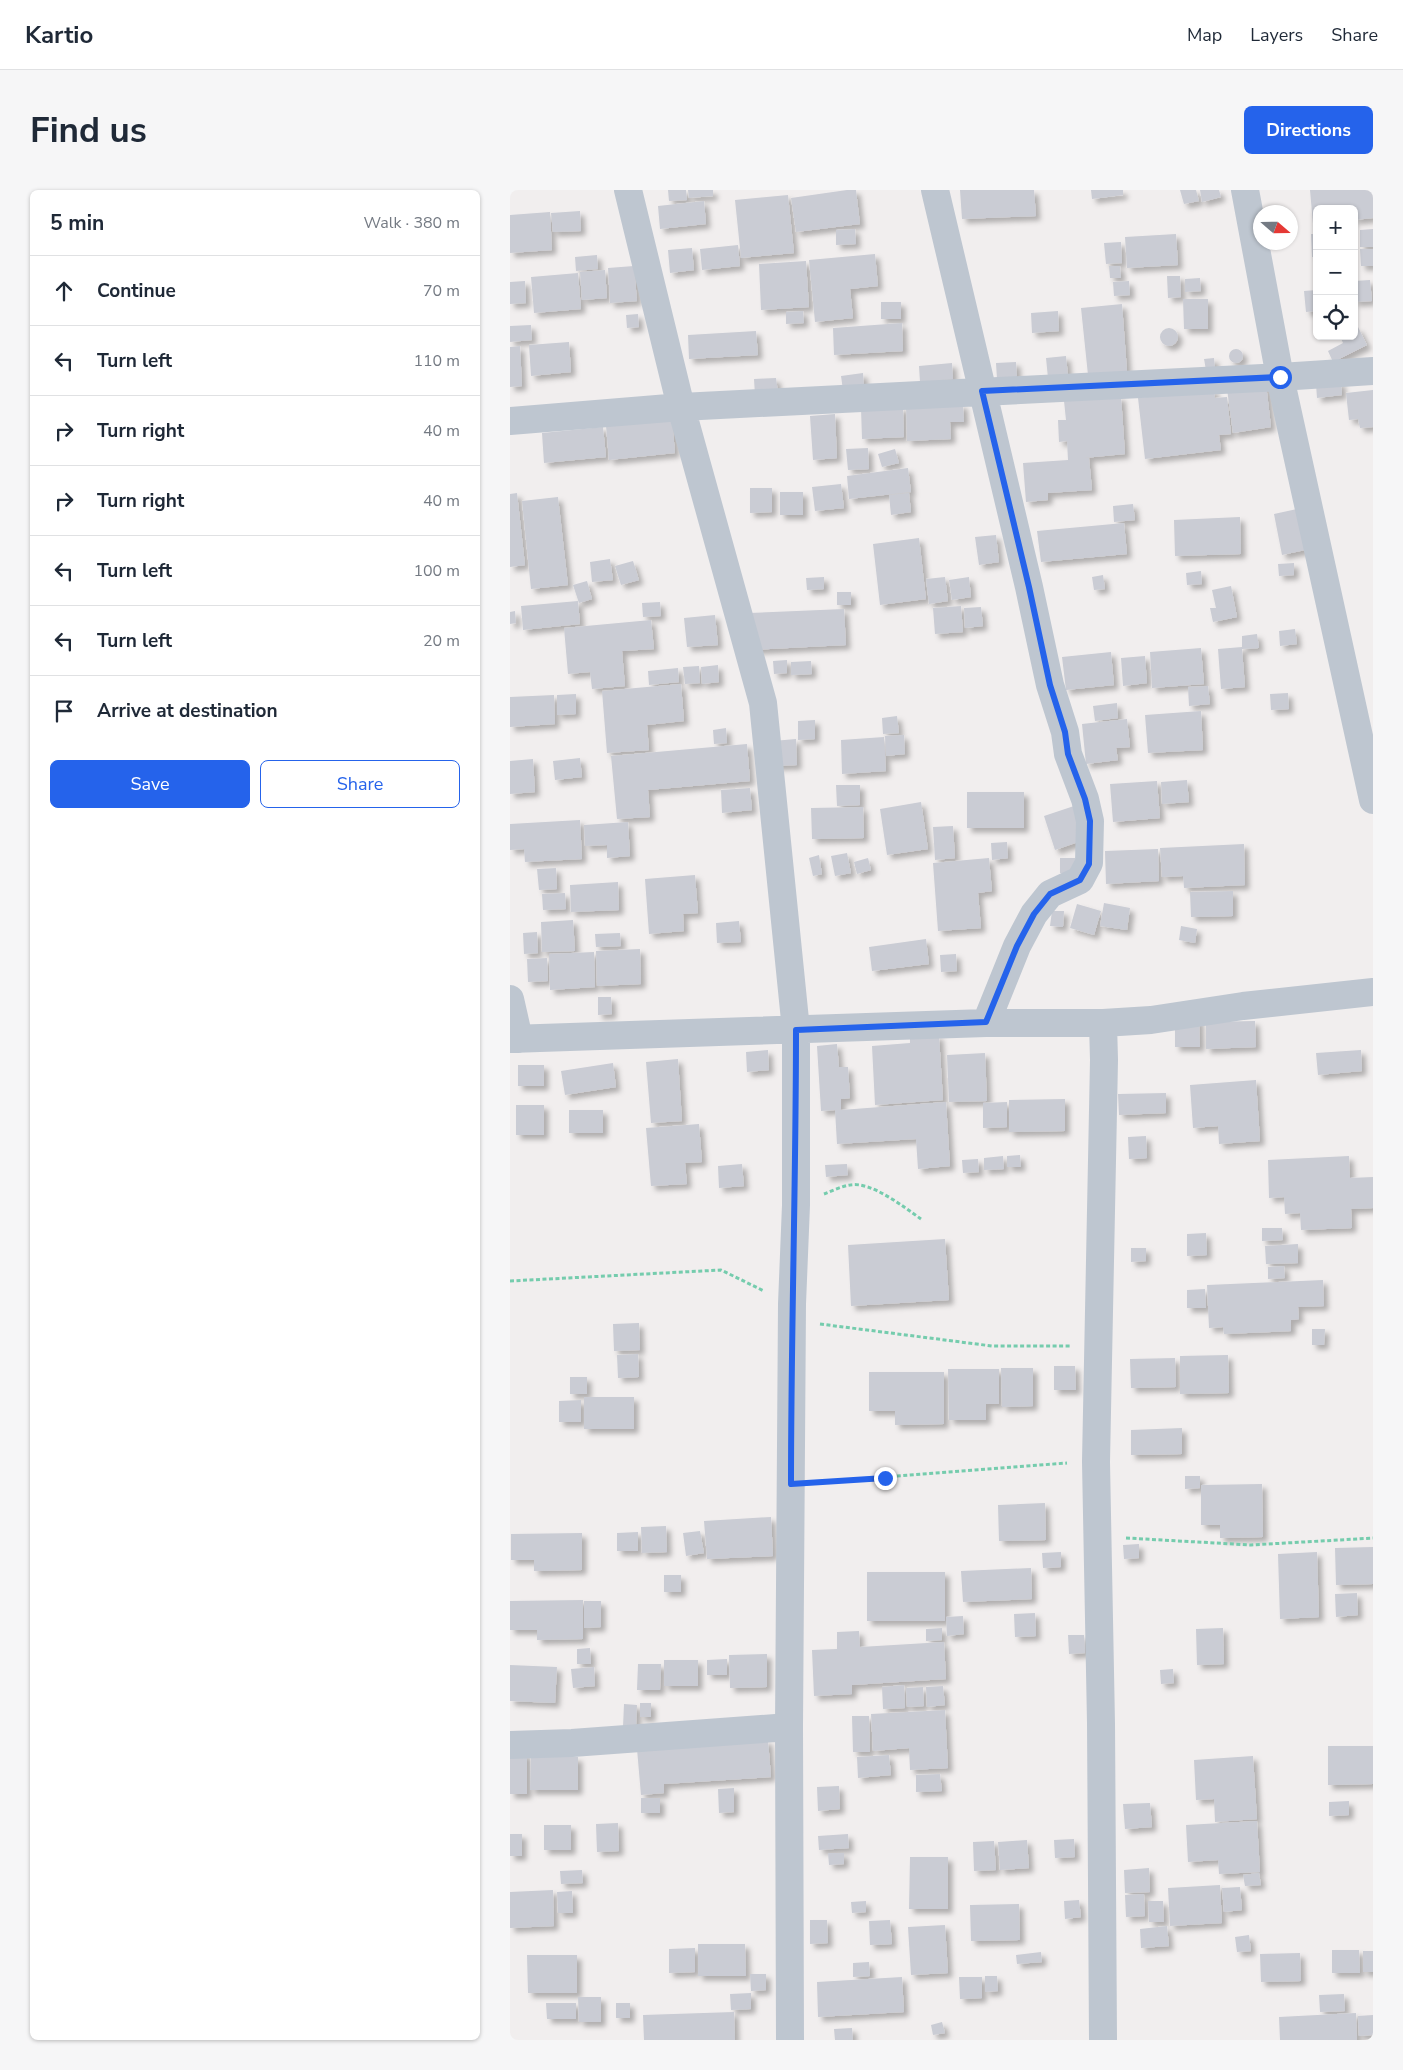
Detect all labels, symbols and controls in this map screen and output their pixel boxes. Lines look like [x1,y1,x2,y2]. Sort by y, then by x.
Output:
text: Kartio [25,19,93,51]
text: Map [1187,23,1222,47]
text: Layers [1250,23,1303,47]
text: Share [1331,23,1378,47]
button: Directions [1244,106,1373,154]
text: Find us [30,107,147,154]
north arrow [1253,205,1298,250]
map controls [1313,205,1358,340]
button: + [1313,205,1358,250]
text: 5 min [50,209,104,237]
text: Walk · 380 m [364,212,460,234]
button: − [1313,250,1358,295]
icon: ahead [50,277,78,305]
text: Continue [97,278,176,304]
text: 70 m [423,280,460,302]
button: locate [1313,295,1358,340]
icon: left [50,347,78,375]
text: Turn left [97,348,172,374]
text: 110 m [413,350,460,372]
route start [1269,366,1292,389]
icon: right [50,417,78,445]
text: Turn right [97,418,184,444]
text: 40 m [423,420,460,442]
icon: right [50,487,78,515]
text: Turn right [97,488,184,514]
text: 40 m [423,490,460,512]
icon: left [50,557,78,585]
text: Turn left [97,558,172,584]
text: 100 m [413,560,460,582]
icon: left [50,627,78,655]
text: Turn left [97,628,172,654]
text: 20 m [423,630,460,652]
icon: arrive [50,697,78,725]
text: Arrive at destination [97,698,278,724]
button: Save [50,760,250,808]
button: Share [260,760,460,808]
route end [874,1467,897,1490]

